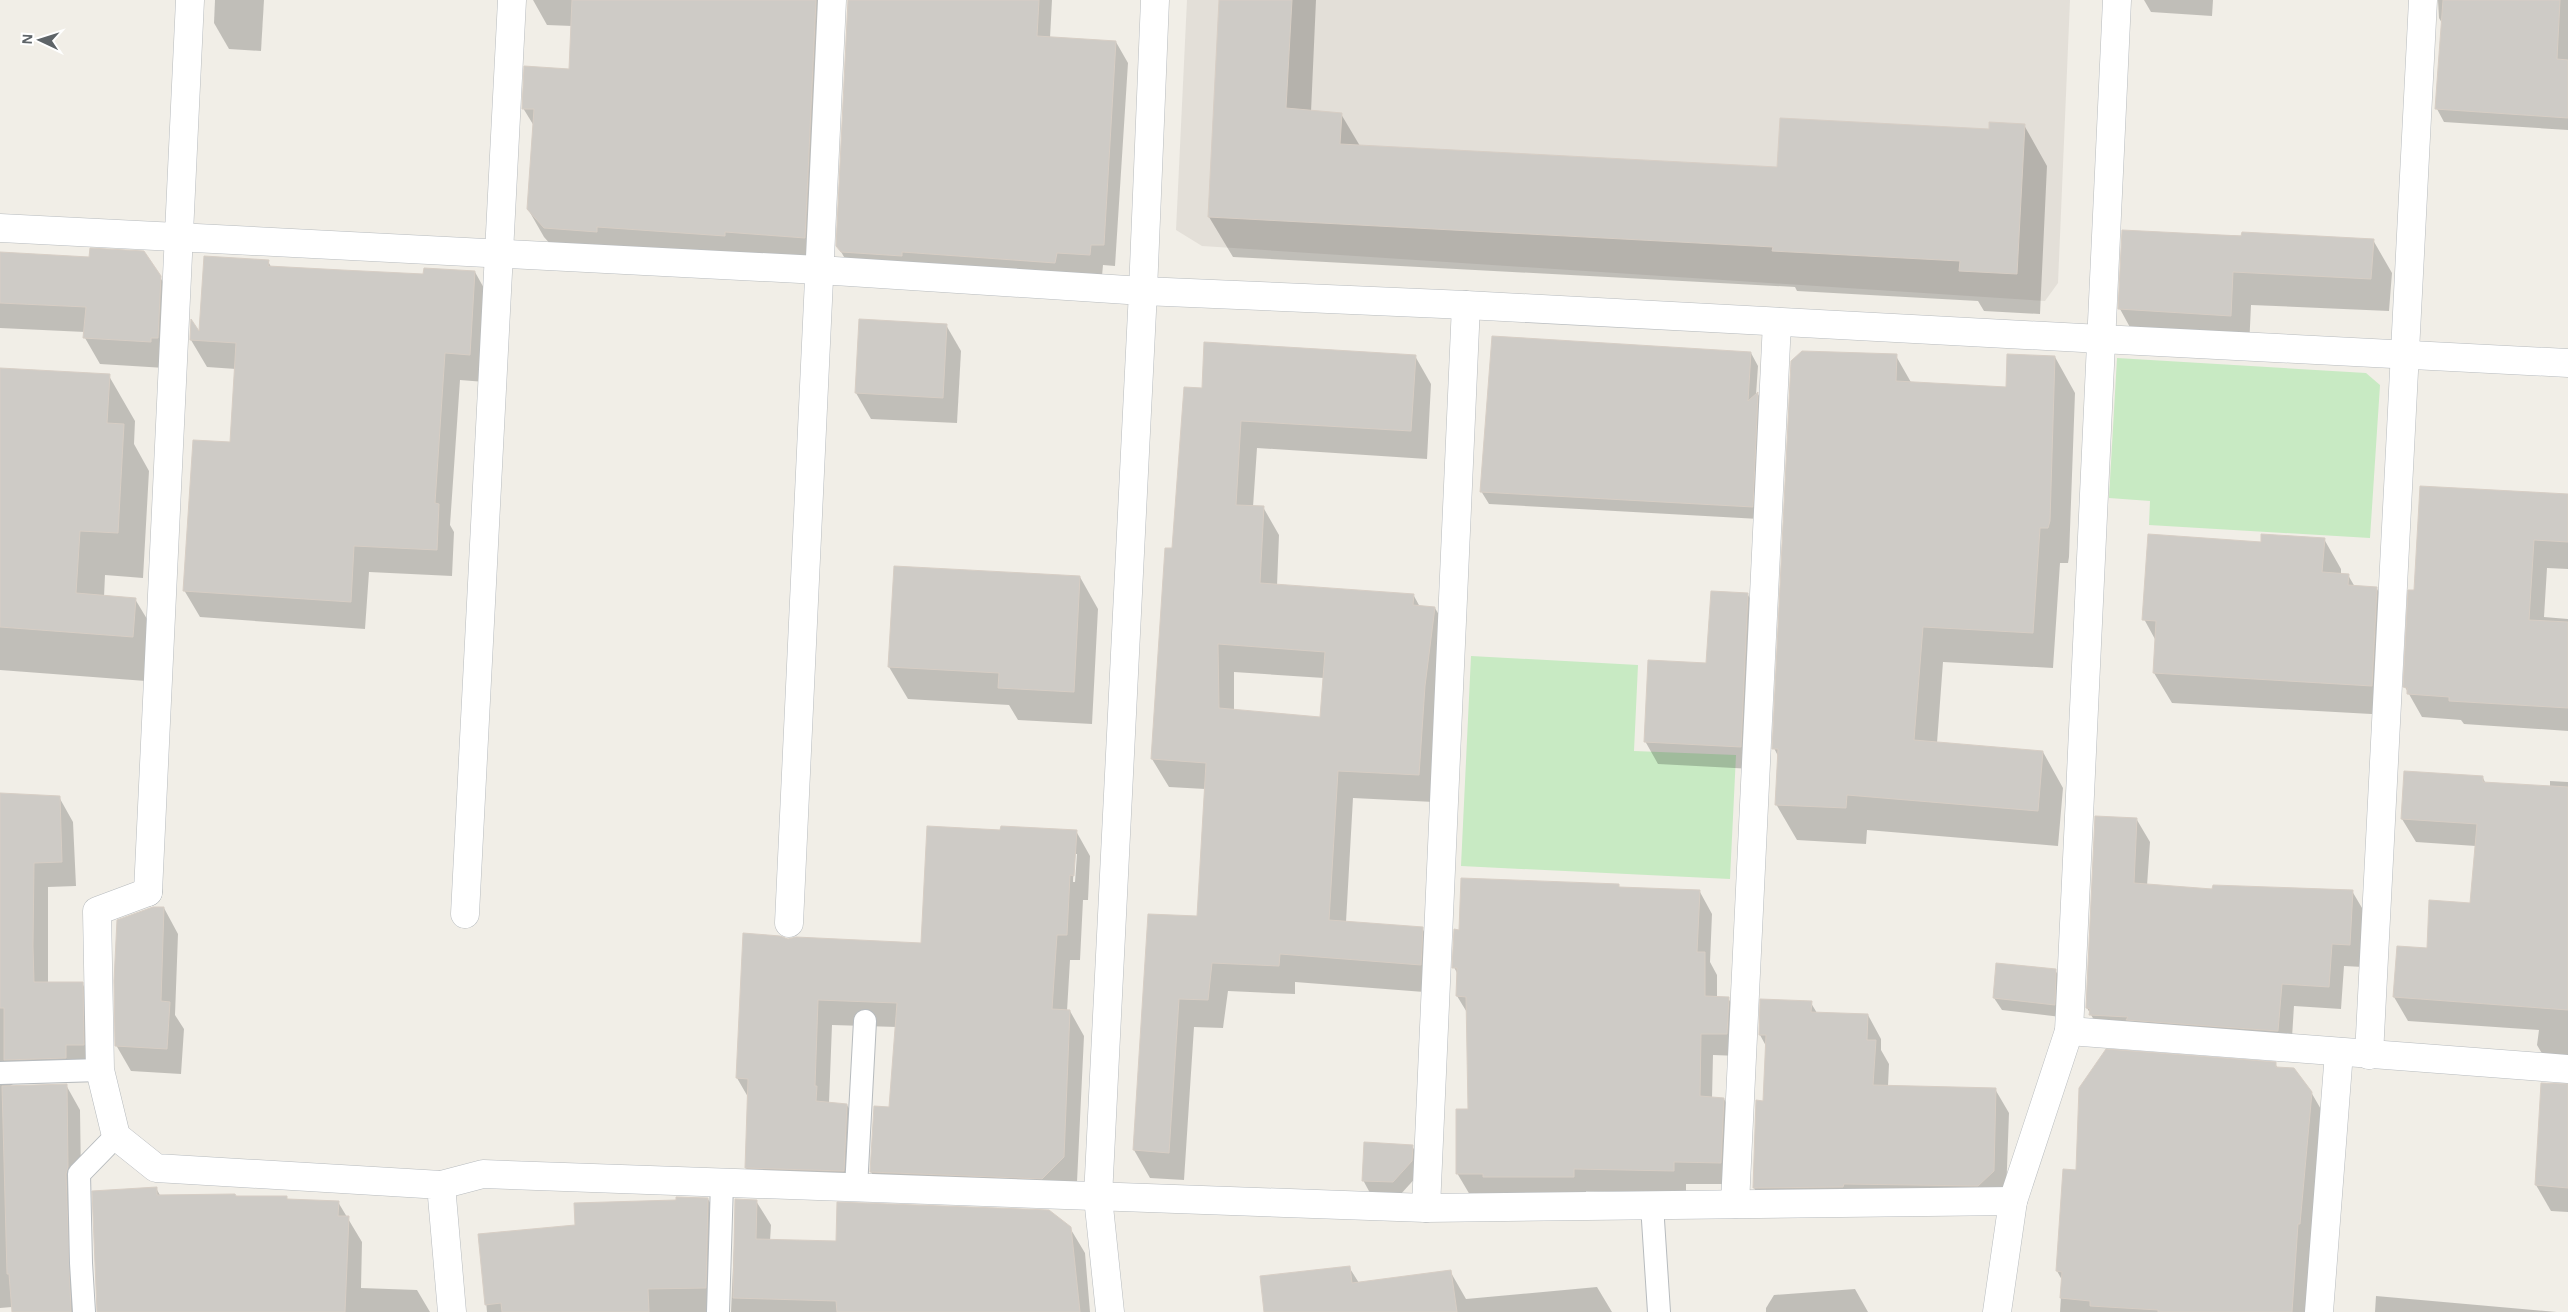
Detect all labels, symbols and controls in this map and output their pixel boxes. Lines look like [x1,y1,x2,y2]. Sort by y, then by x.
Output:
north arrow [15,15,65,65]
text: N [19,33,35,45]

